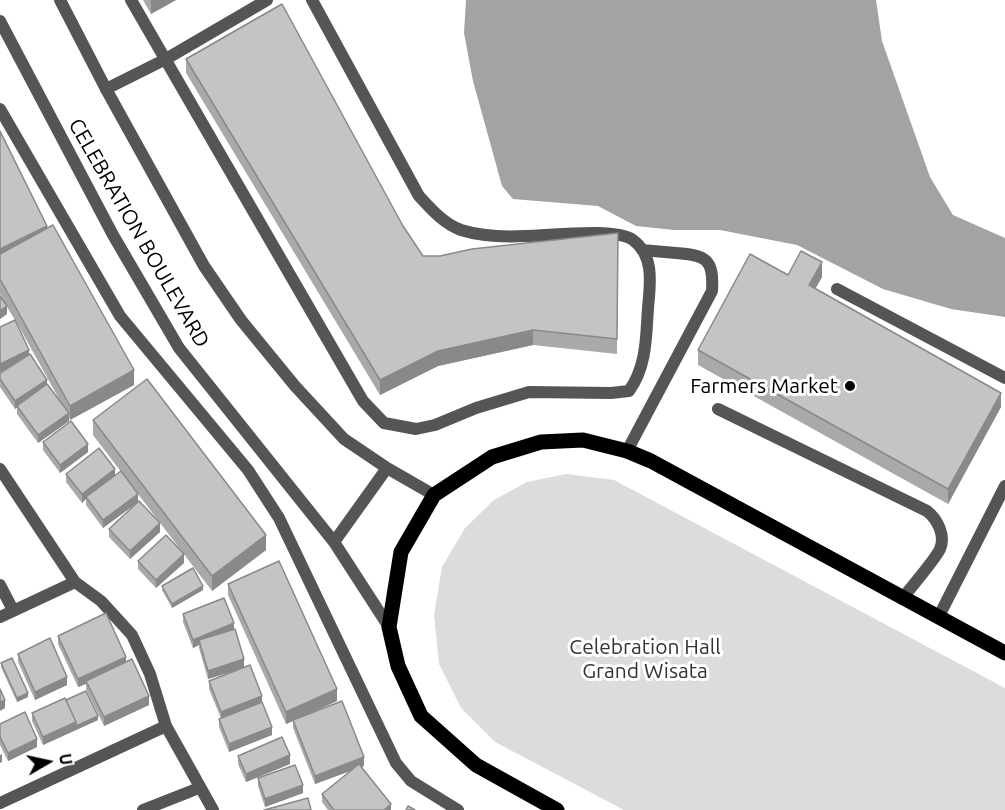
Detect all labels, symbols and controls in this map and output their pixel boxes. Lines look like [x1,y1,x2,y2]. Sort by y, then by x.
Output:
street label: CELEBRATION BOULEVARD [63,114,215,352]
place label: Farmers Market [690,373,838,399]
marker: Farmers Market [843,379,857,393]
park label: Celebration Hall Grand Wisata [569,634,721,684]
north arrow [18,732,78,792]
text: U [56,752,76,766]

